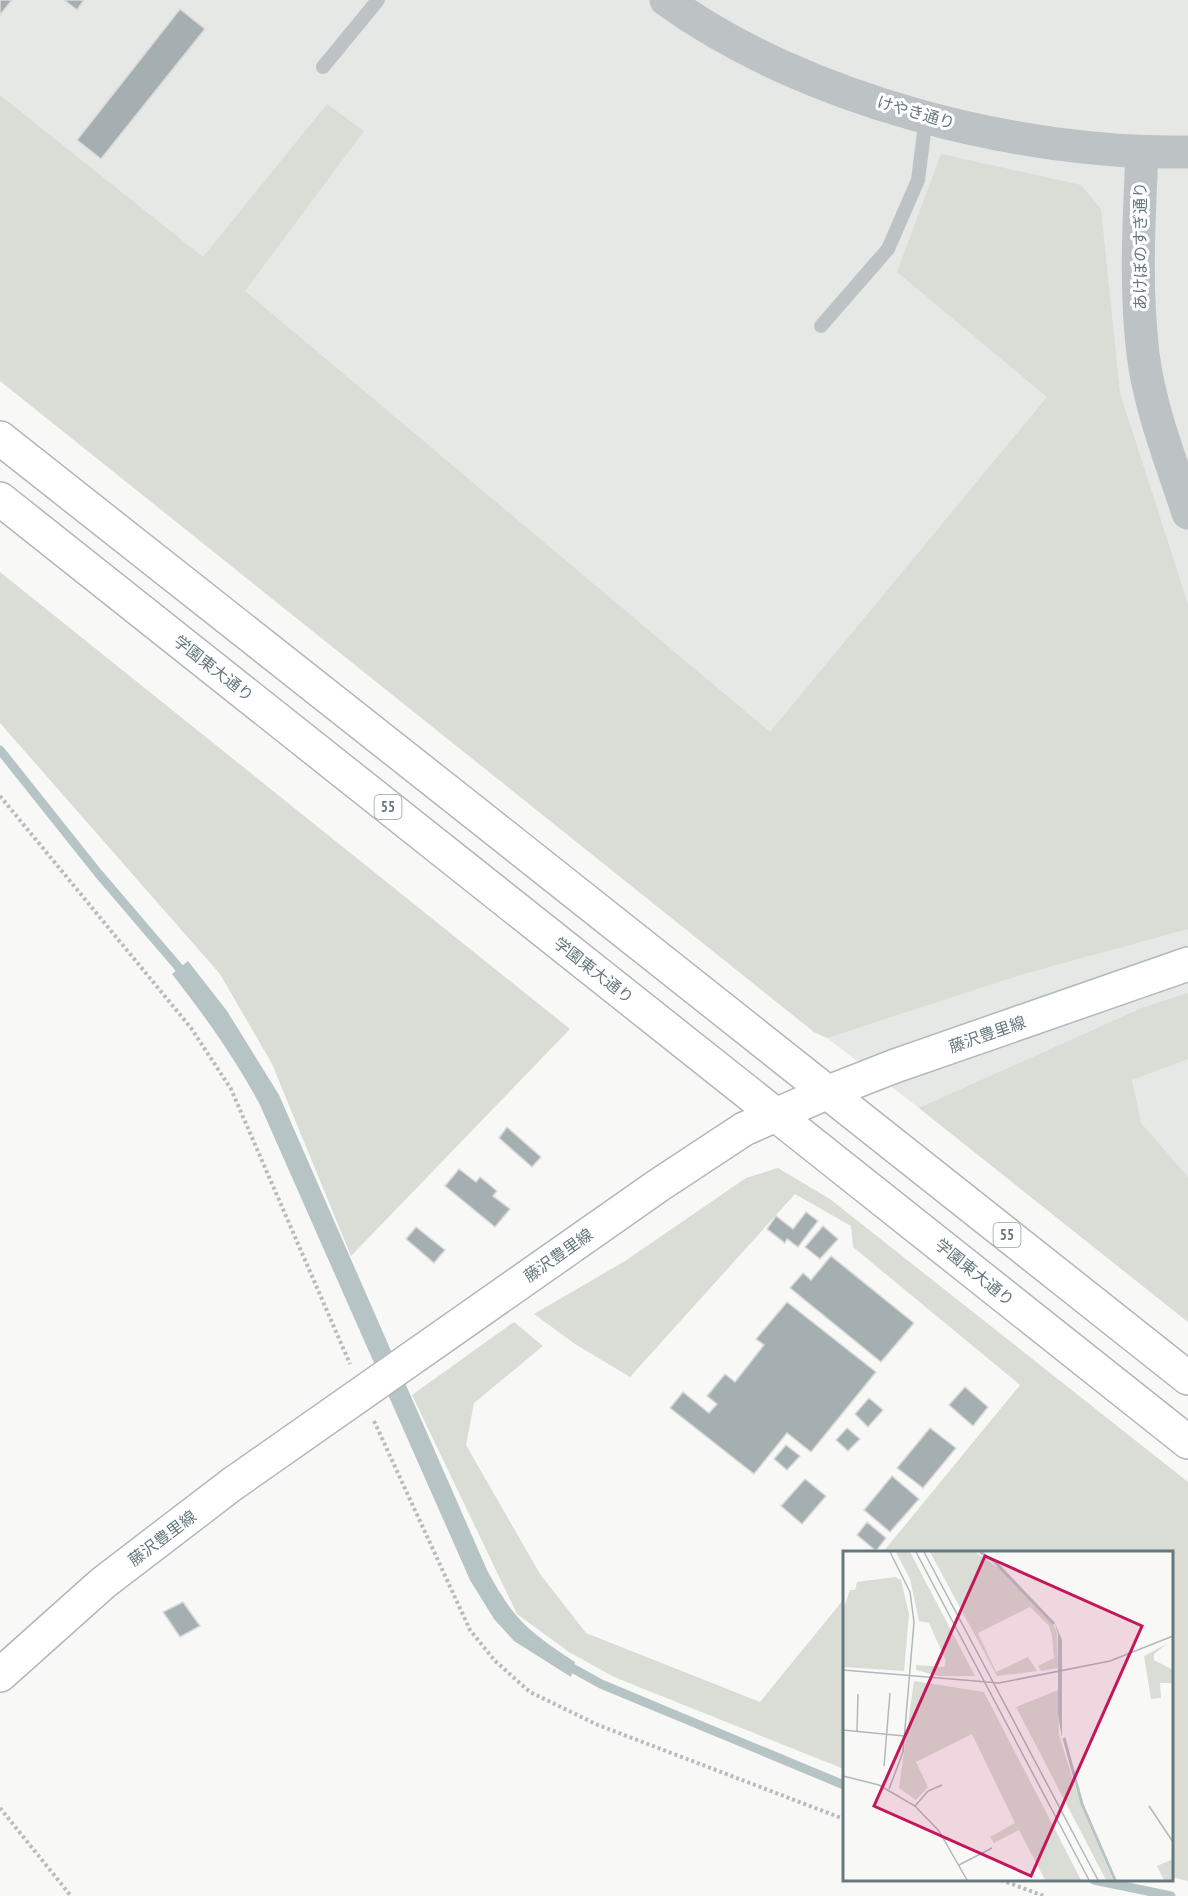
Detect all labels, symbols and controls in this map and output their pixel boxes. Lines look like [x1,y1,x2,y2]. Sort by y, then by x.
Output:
street label: けやき通り [875,91,957,133]
street label: あけぼのすぎ通り [1130,182,1150,310]
street label: 学園東大通り [170,631,258,705]
road number: 55 [374,795,402,819]
street label: 学園東大通り [550,933,638,1007]
street label: 藤沢豊里線 [946,1012,1028,1056]
road number: 55 [994,1223,1020,1247]
street label: 藤沢豊里線 [519,1224,597,1286]
street label: 学園東大通り [931,1234,1019,1310]
street label: 藤沢豊里線 [124,1506,200,1570]
inset map [843,1551,1173,1881]

